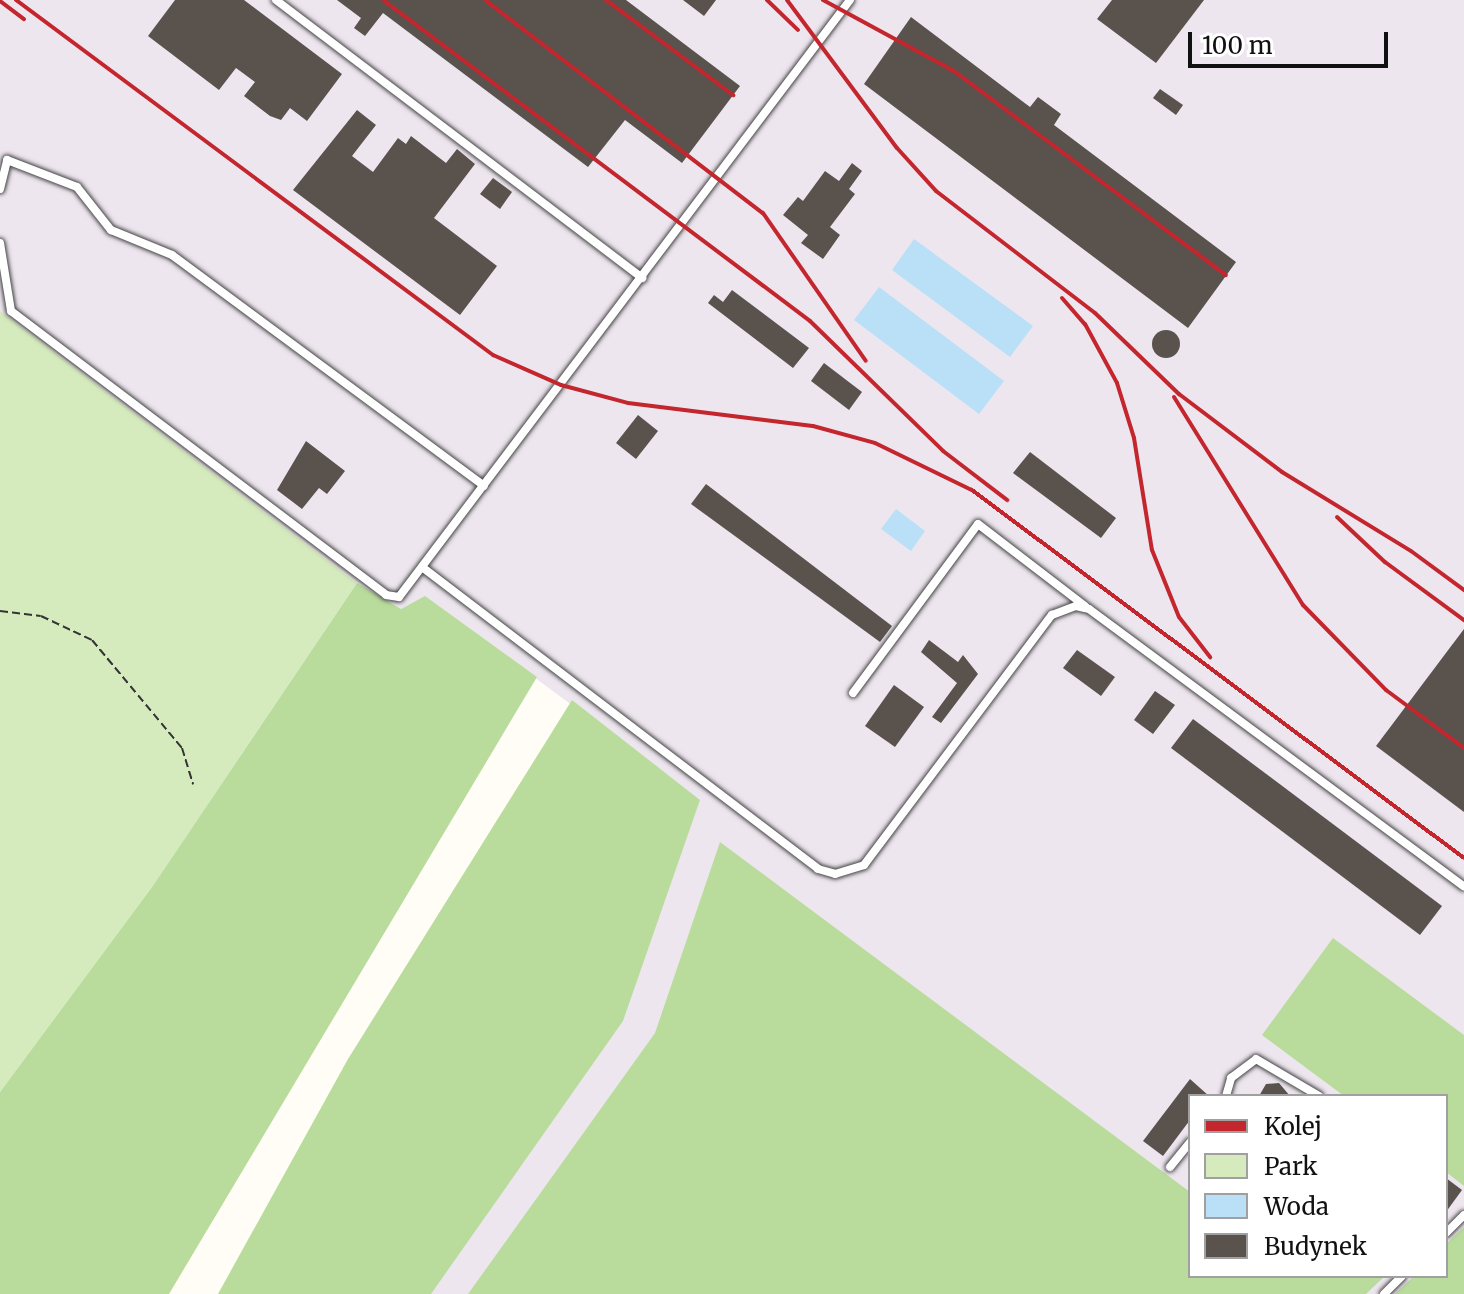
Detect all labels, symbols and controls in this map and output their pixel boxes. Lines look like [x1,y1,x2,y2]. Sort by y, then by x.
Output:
scale bar [1192,16,1392,66]
text: 100 m [1202,30,1272,61]
legend [1188,1094,1448,1278]
text: Kolej [1264,1111,1322,1142]
text: Park [1264,1151,1317,1182]
text: Woda [1264,1191,1329,1222]
text: Budynek [1264,1231,1367,1262]

